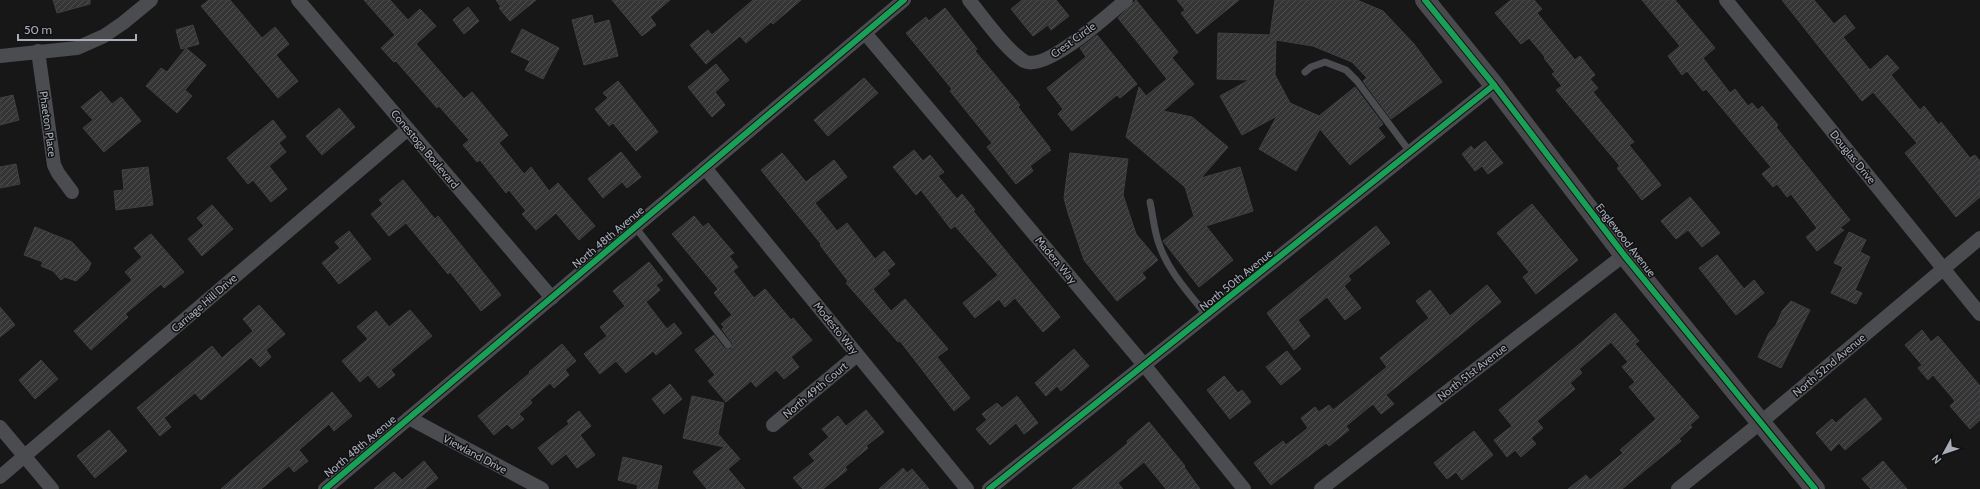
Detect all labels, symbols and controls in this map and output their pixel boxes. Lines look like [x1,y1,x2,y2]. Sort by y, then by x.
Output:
scale bar [18,16,136,42]
street label: Crest Circle [1048,19,1099,61]
text: 50 m [24,22,52,37]
street label: Phaeton Place [36,90,60,158]
street label: Conestoga Boulevard [388,107,462,191]
street label: Douglas Drive [1827,127,1879,187]
street label: Englewood Avenue [1593,201,1659,280]
street label: North 48th Avenue [569,203,647,271]
street label: Madera Way [1032,233,1080,287]
street label: North 50th Avenue [1197,246,1276,314]
street label: Carriage Hill Drive [168,270,240,335]
street label: Modesto Way [810,299,862,358]
street label: North 52nd Avenue [1790,330,1868,399]
street label: North 51st Avenue [1434,340,1510,404]
street label: North 49th Court [780,359,850,421]
street label: North 48th Avenue [321,412,399,480]
street label: Viewland Drive [441,431,510,477]
north arrow [1924,433,1964,473]
text: N [1928,452,1944,467]

